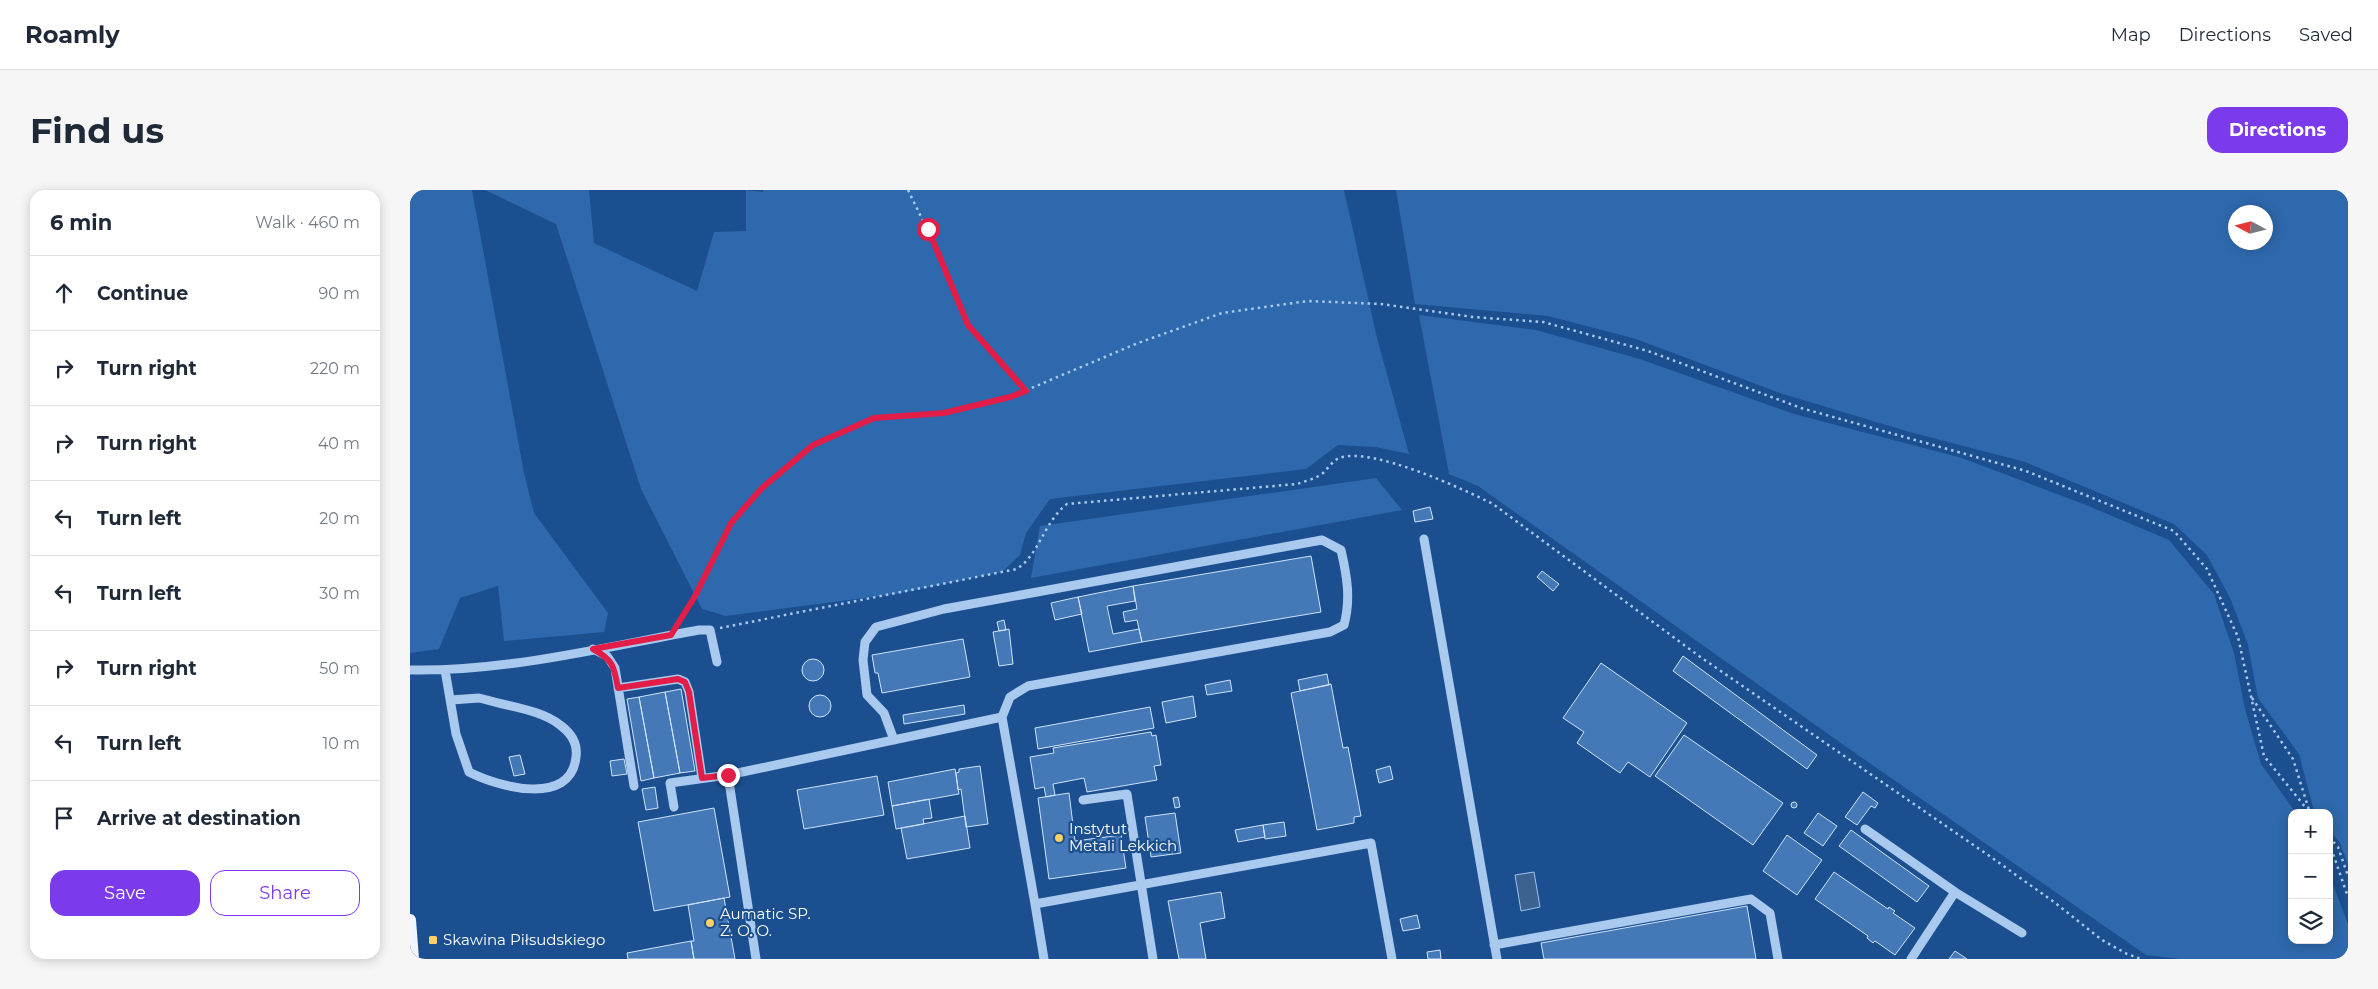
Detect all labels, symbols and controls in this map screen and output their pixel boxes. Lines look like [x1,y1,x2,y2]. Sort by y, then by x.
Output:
text: Roamly [25,20,120,49]
text: Map [2111,24,2151,46]
text: Directions [2179,24,2271,46]
text: Saved [2299,24,2353,46]
button: Directions [2207,107,2348,153]
text: Find us [30,109,164,152]
north arrow [2228,205,2273,250]
text: 6 min [50,210,112,235]
text: Walk · 460 m [255,213,360,232]
route start [917,218,940,241]
icon: ahead [50,279,78,307]
text: Continue [97,282,188,305]
text: 90 m [318,284,360,303]
icon: right [50,354,78,382]
text: Turn right [97,357,197,380]
text: 220 m [310,359,360,378]
icon: right [50,429,78,457]
text: Turn right [97,432,197,455]
text: 40 m [318,434,360,453]
icon: left [50,504,78,532]
text: Turn left [97,507,182,530]
text: 20 m [319,509,360,528]
icon: left [50,579,78,607]
text: Turn left [97,582,182,605]
text: 30 m [319,584,360,603]
icon: right [50,654,78,682]
text: Turn right [97,657,197,680]
text: 50 m [319,659,360,678]
icon: left [50,729,78,757]
text: Turn left [97,732,182,755]
text: 10 m [322,734,360,753]
route end [717,764,740,787]
icon: arrive [50,804,78,832]
text: Arrive at destination [97,807,301,830]
map controls [2288,809,2333,944]
button: + [2288,809,2333,854]
place label: Instytut Metali Lekkich [1069,819,1177,855]
marker: Instytut Metali Lekkich [1053,832,1065,844]
button: − [2288,854,2333,899]
button: Save [50,870,200,916]
button: Share [210,870,360,916]
button: layers [2288,899,2333,944]
place label: Aumatic SP. Z. O. O. [720,904,811,940]
marker: Aumatic SP. Z. O. O. [704,917,716,929]
place label: Skawina Piłsudskiego [443,930,606,949]
marker: Skawina Piłsudskiego [427,934,439,946]

